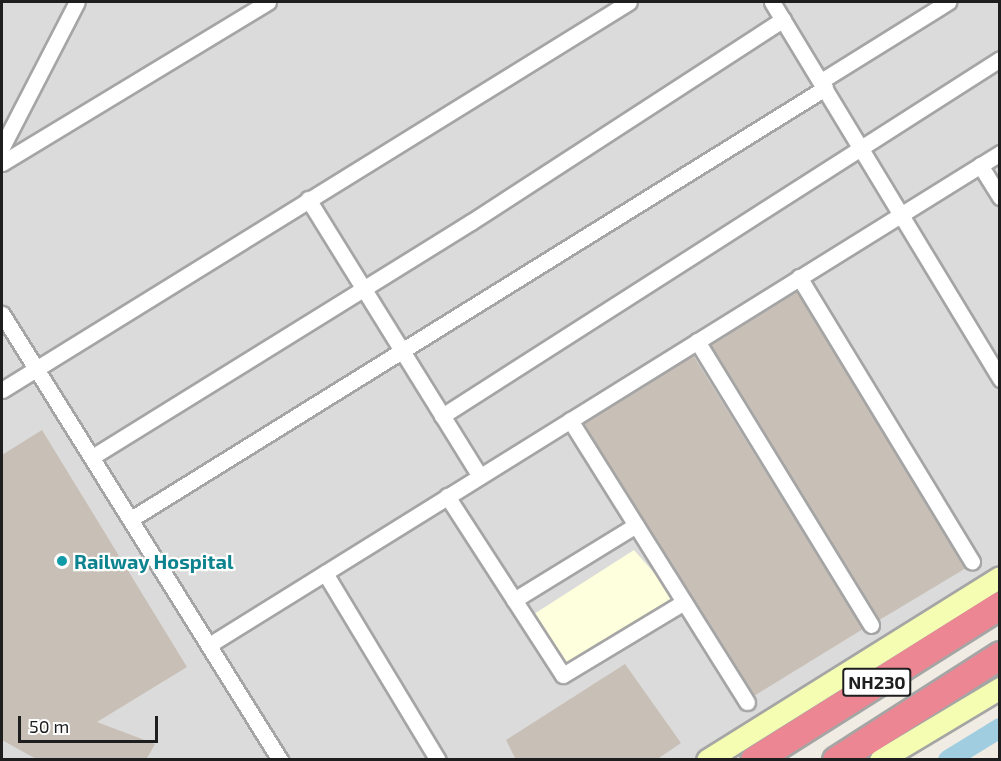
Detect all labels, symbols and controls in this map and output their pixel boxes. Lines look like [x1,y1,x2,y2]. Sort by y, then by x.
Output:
place label: Railway Hospital [74,549,234,573]
marker: Railway Hospital [55,554,69,568]
road number: NH230 [841,667,913,697]
scale bar [21,704,160,742]
text: 50 m [29,715,69,737]

